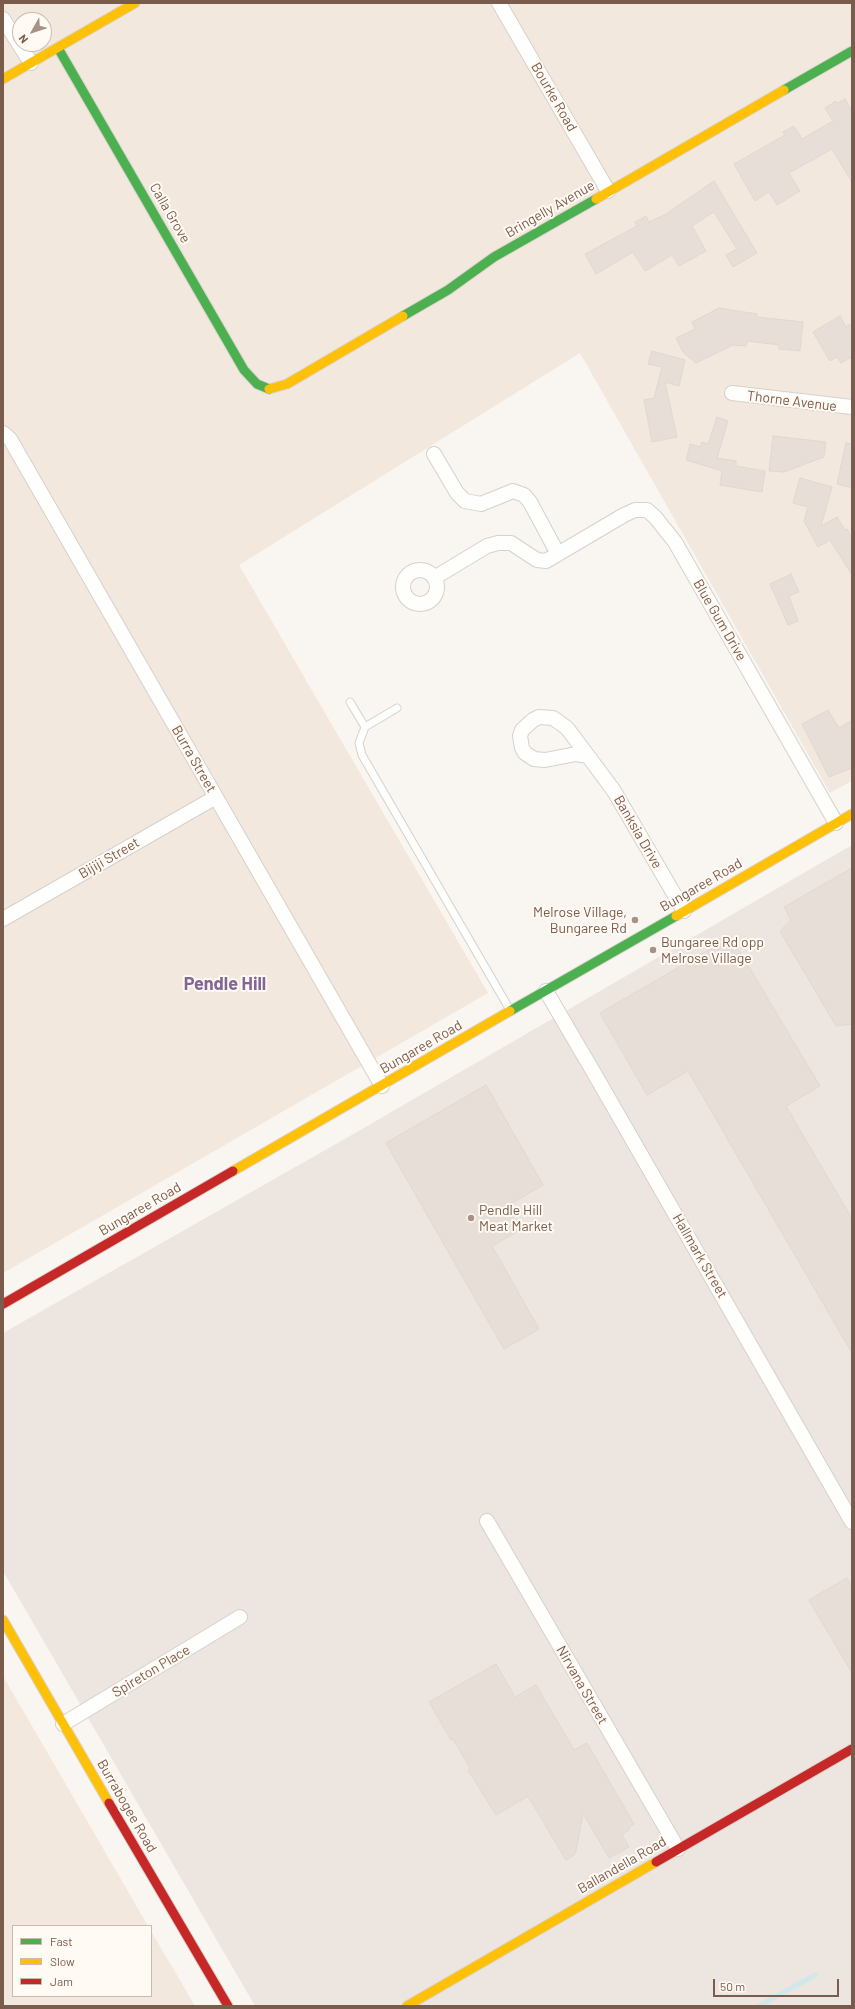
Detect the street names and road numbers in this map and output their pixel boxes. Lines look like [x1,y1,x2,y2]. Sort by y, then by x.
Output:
street label: Bourke Road [527,59,581,135]
street label: Bringelly Avenue [502,177,598,241]
street label: Calla Grove [146,180,194,246]
street label: Thorne Avenue [746,387,838,415]
street label: Blue Gum Drive [690,576,750,664]
street label: Burra Street [168,723,220,795]
street label: Banksia Drive [610,792,666,872]
street label: Bijiji Street [76,834,142,882]
street label: Bungaree Road [657,855,745,915]
street label: Bungaree Road [377,1017,465,1077]
street label: Bungaree Road [96,1179,184,1239]
street label: Hallmark Street [669,1211,731,1301]
street label: Spireton Place [109,1641,193,1701]
street label: Nirvana Street [553,1643,611,1727]
street label: Burrabogee Road [94,1756,160,1856]
street label: Ballandella Road [575,1833,669,1897]

